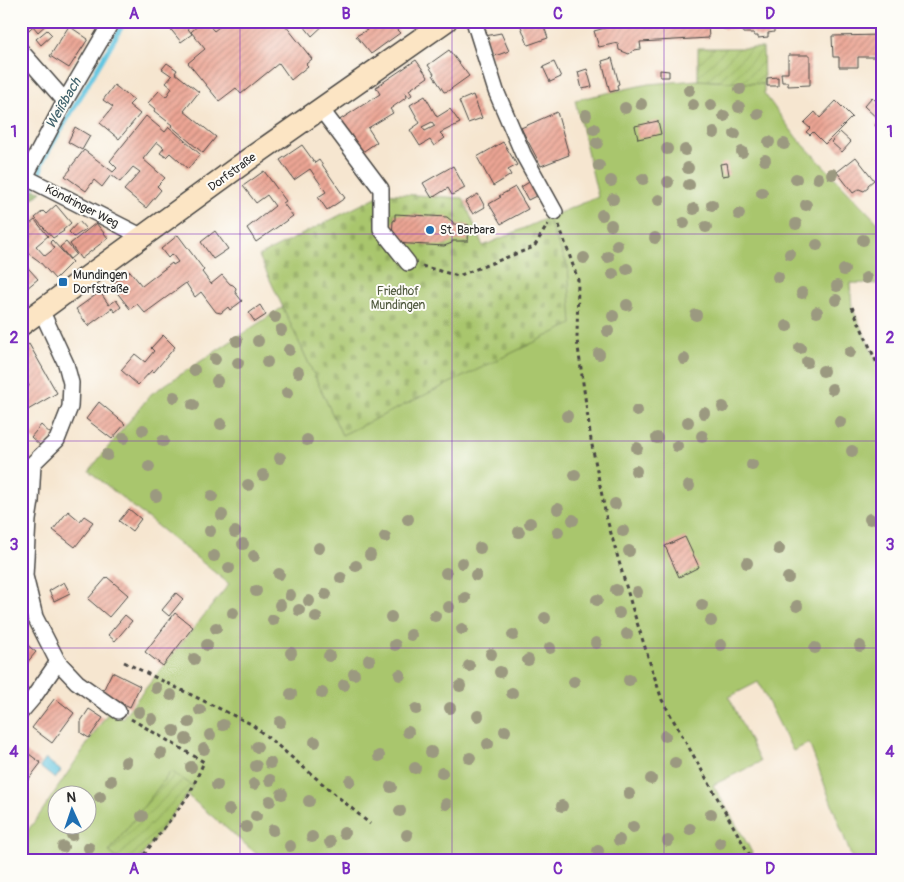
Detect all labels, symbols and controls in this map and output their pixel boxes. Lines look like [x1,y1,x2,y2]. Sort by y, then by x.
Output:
text: A [129,4,140,24]
text: B [341,4,351,24]
text: C [553,4,563,24]
text: D [765,4,775,24]
water label: Weißbach [42,73,86,132]
text: 1 [11,122,17,142]
text: 1 [887,122,893,142]
street label: Dorfstraße [205,150,259,195]
street label: Köndringer Weg [42,181,121,231]
place label: St. Barbara [440,223,495,238]
marker: St. Barbara [424,224,436,236]
place label: Mundingen Dorfstraße [73,268,129,297]
marker: Mundingen Dorfstraße [57,276,69,288]
park label: Friedhof Mundingen [371,284,426,313]
text: 2 [10,328,19,348]
text: 2 [886,328,895,348]
text: 3 [10,535,19,555]
text: 3 [886,535,895,555]
text: 4 [9,742,19,762]
text: 4 [885,742,895,762]
north arrow [48,784,98,834]
text: N [66,789,77,806]
text: A [129,859,140,879]
text: B [341,859,351,879]
text: C [553,859,563,879]
text: D [765,859,775,879]

